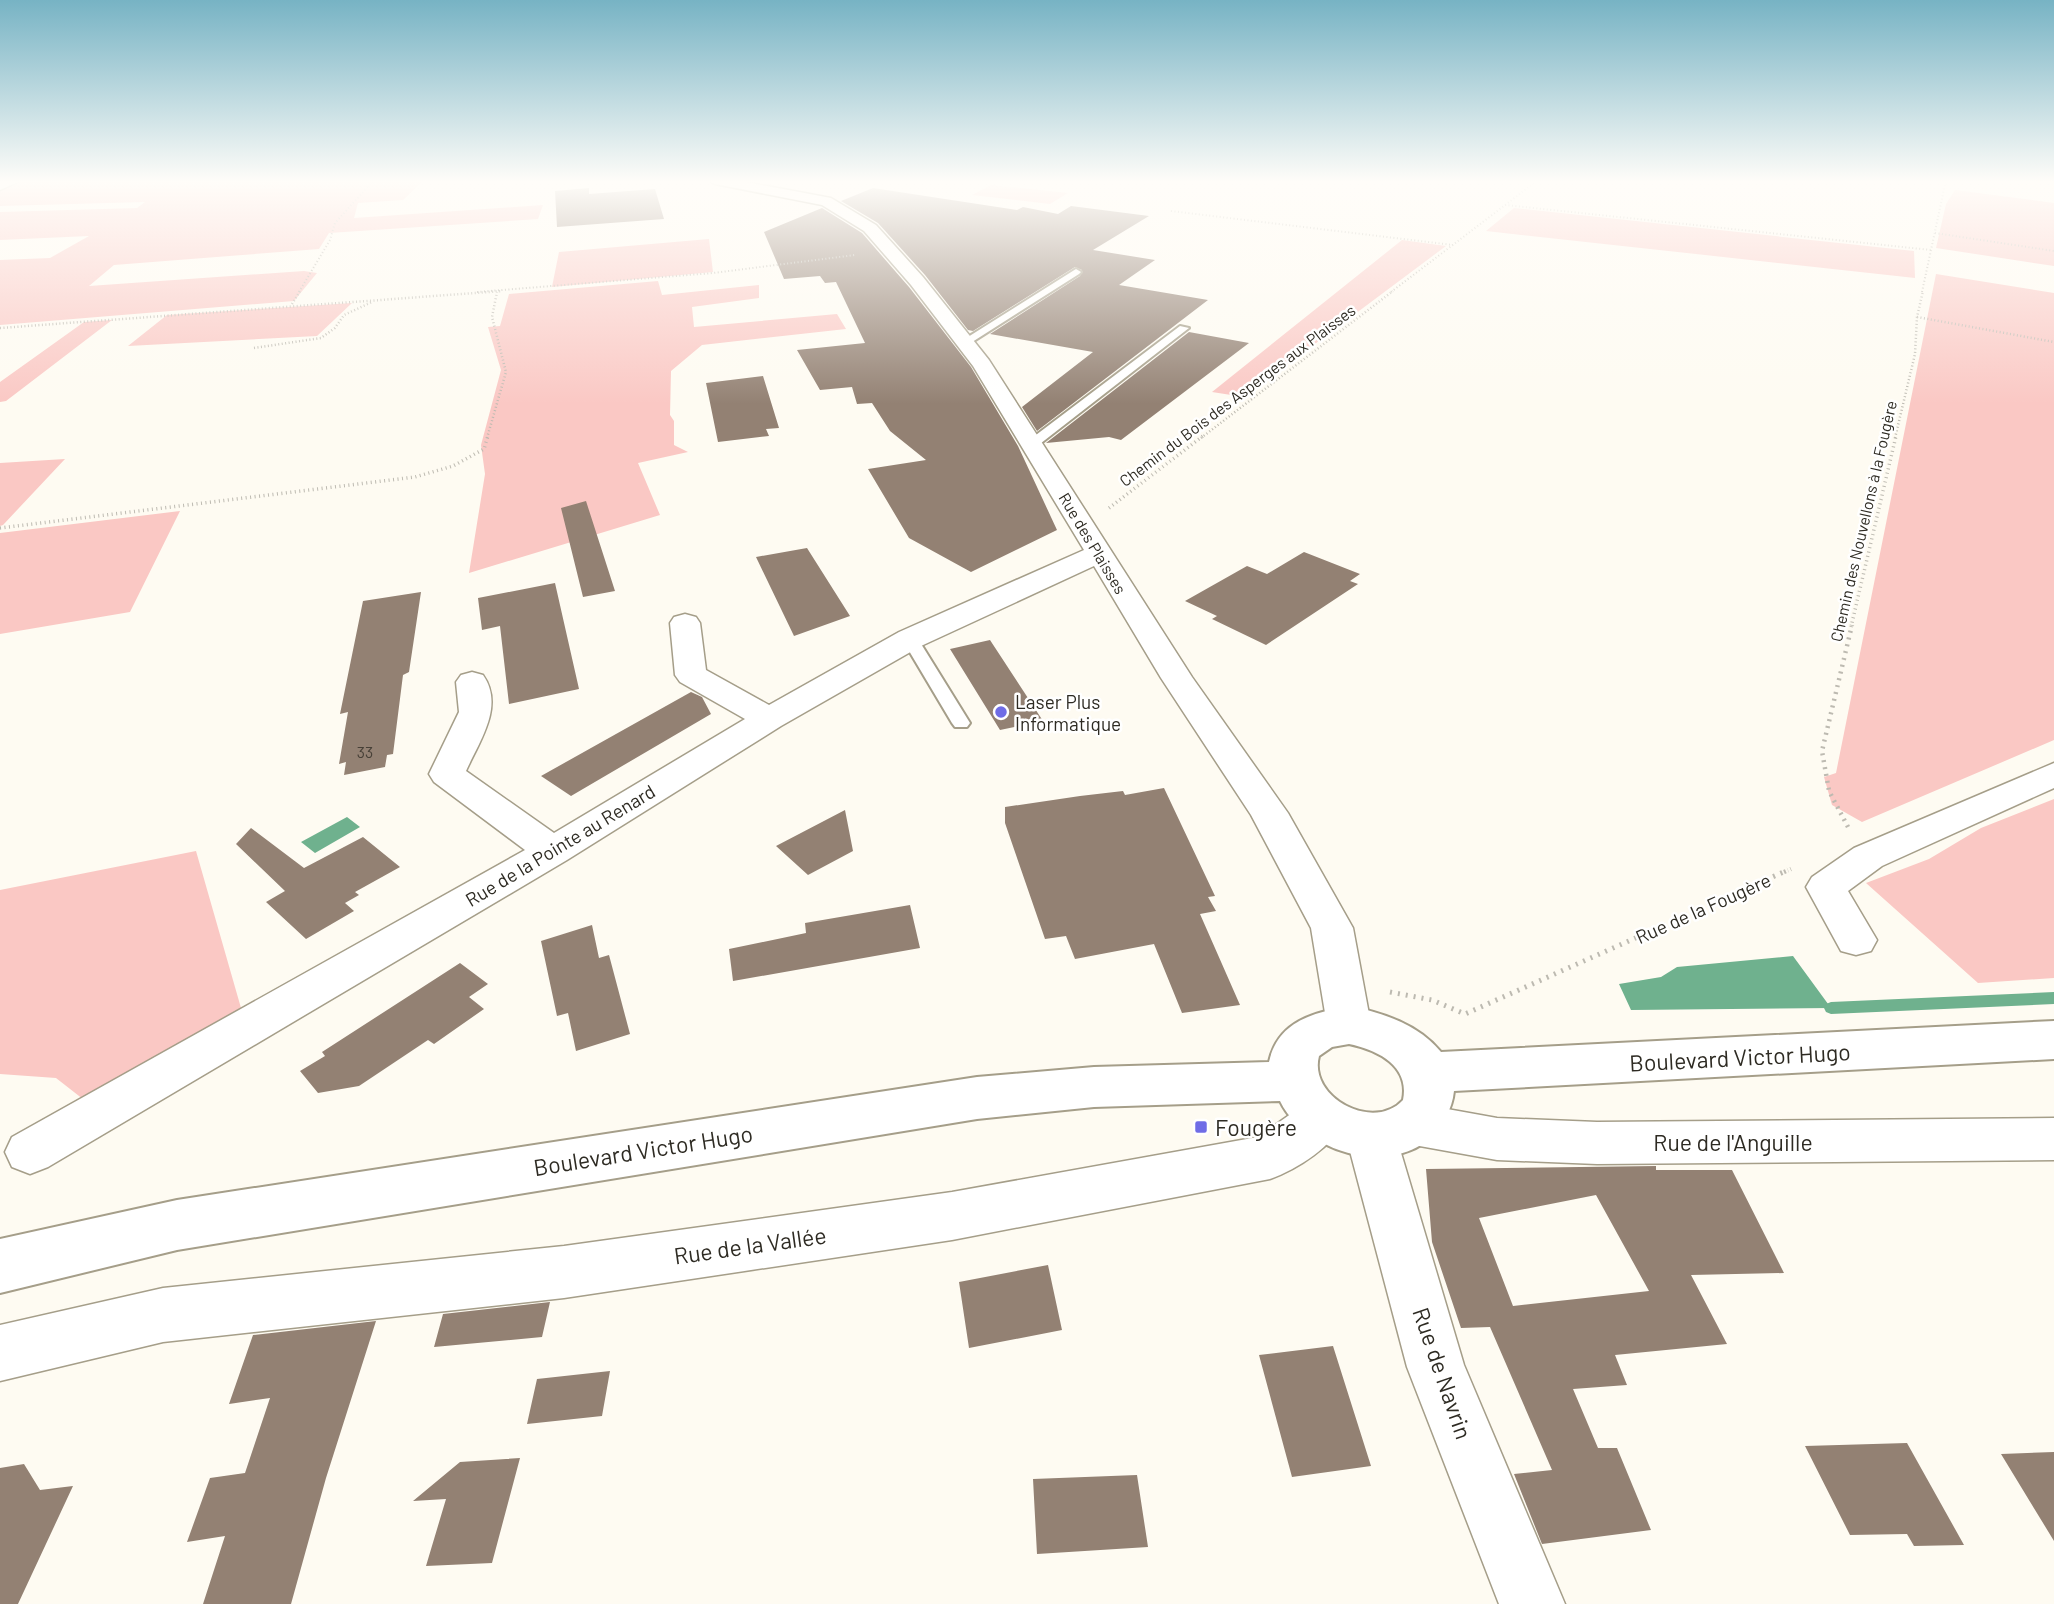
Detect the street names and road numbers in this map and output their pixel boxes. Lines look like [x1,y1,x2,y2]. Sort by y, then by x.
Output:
street label: Chemin du Bois des Asperges aux Plaisses [1115,300,1359,490]
street label: Chemin des Nouvellons à la Fougère [1826,399,1900,643]
street label: Rue des Plaisses [1055,489,1131,597]
street label: Rue de la Pointe au Renard [461,779,659,911]
street label: Rue de la Fougère [1632,868,1774,948]
street label: Boulevard Victor Hugo [1629,1037,1851,1077]
street label: Boulevard Victor Hugo [531,1119,755,1181]
street label: Rue de l'Anguille [1653,1128,1813,1156]
street label: Rue de la Vallée [672,1220,828,1270]
street label: Rue de Navrin [1407,1303,1479,1443]

